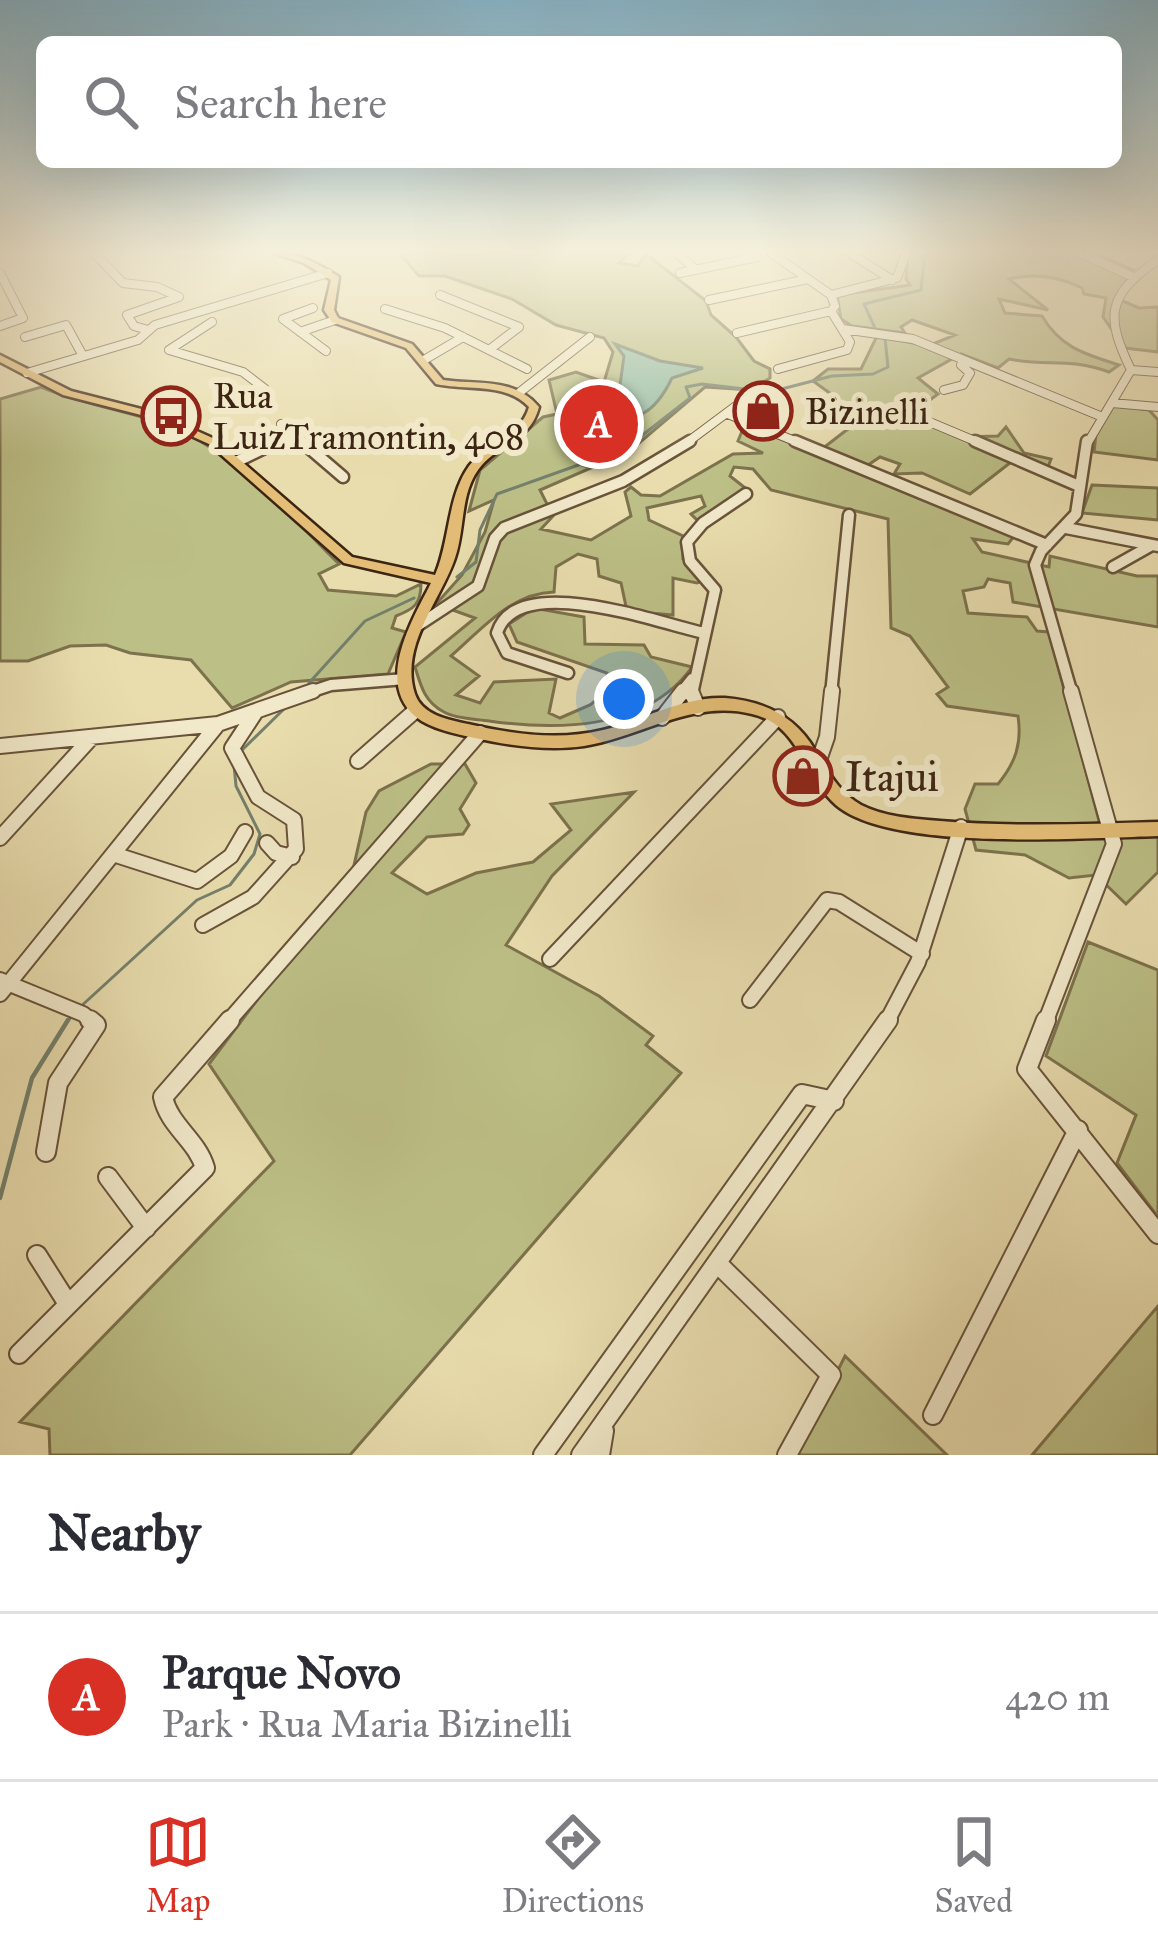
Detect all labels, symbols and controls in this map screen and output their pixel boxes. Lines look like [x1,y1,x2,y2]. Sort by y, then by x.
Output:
search box [36,36,1122,168]
icon: search [78,69,144,135]
text: Search here [174,75,387,130]
place label: Rua LuizTramontin, 408 [213,374,524,459]
pin: A [560,379,638,469]
shop icon: Bizinelli [732,380,794,442]
bus stop icon: Rua LuizTramontin, 408 [140,385,202,447]
place label: Bizinelli [805,390,929,434]
your location [594,669,654,729]
shop icon: Itajui [772,745,834,807]
place label: Itajui [845,751,939,803]
text: Nearby [48,1502,200,1564]
text: Parque Novo [162,1645,401,1700]
text: A [74,1673,100,1721]
text: 420 m [1005,1673,1110,1721]
text: Park · Rua Maria Bizinelli [162,1700,572,1748]
tab: Map [145,1809,211,1921]
tab: Directions [502,1809,644,1921]
tab: Saved [934,1809,1013,1921]

